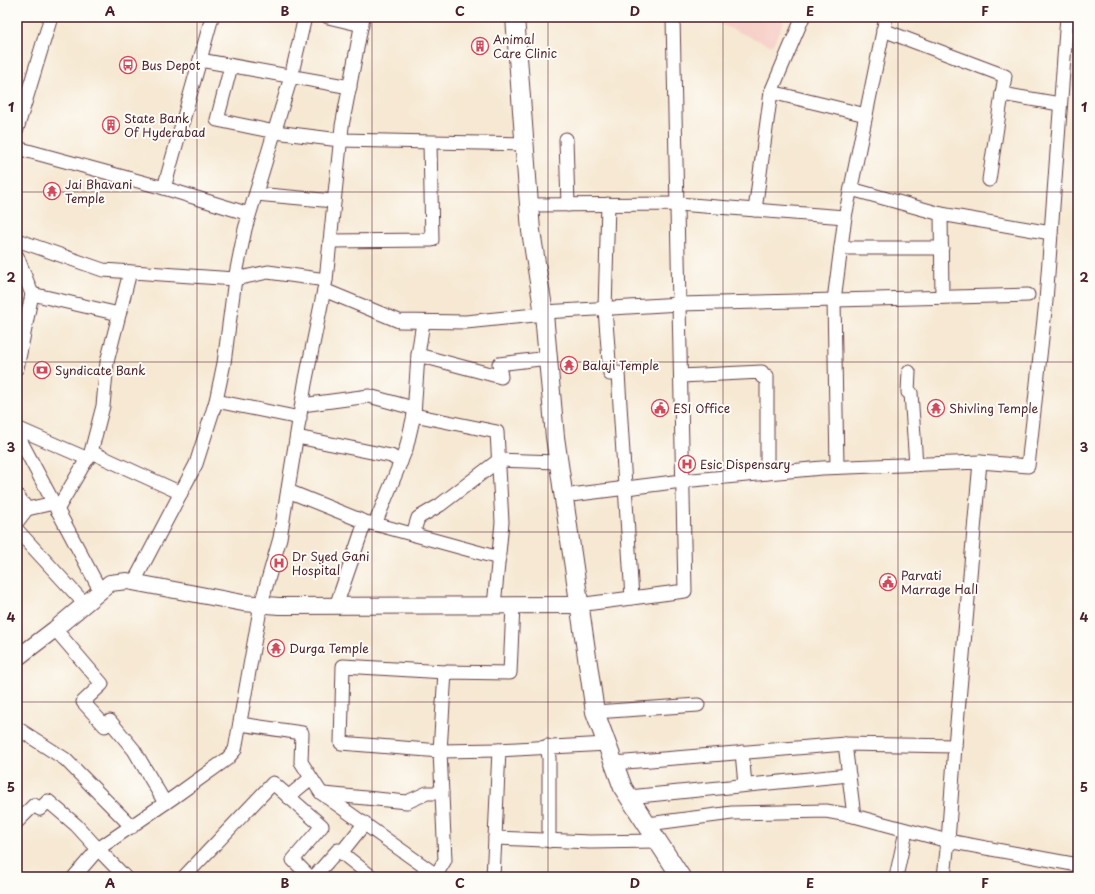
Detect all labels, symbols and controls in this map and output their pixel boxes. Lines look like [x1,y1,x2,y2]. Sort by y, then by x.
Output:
text: A [105,1,115,20]
text: B [281,1,290,20]
text: C [455,1,465,20]
text: D [630,1,640,20]
text: E [806,1,814,20]
text: F [981,1,989,20]
place label: Animal Care Clinic [493,30,557,62]
building icon: Animal Care Clinic [470,36,490,56]
bus stop icon: Bus Depot [118,55,138,75]
place label: Bus Depot [141,56,201,74]
text: 1 [8,97,14,116]
text: 1 [1081,97,1087,116]
place label: State Bank Of Hyderabad [124,109,206,141]
building icon: State Bank Of Hyderabad [101,115,121,135]
place label: Jai Bhavani Temple [65,175,133,207]
temple icon: Jai Bhavani Temple [42,181,62,201]
text: 2 [6,267,16,286]
text: 2 [1079,267,1089,286]
temple icon: Balaji Temple [559,355,579,375]
place label: Balaji Temple [582,356,659,374]
bank icon: Syndicate Bank [32,360,52,380]
place label: Syndicate Bank [55,361,146,379]
public building icon: ESI Office [650,398,670,418]
temple icon: Shivling Temple [926,398,946,418]
place label: ESI Office [673,399,730,417]
place label: Shivling Temple [949,399,1038,417]
text: 3 [7,437,16,456]
text: 3 [1080,437,1089,456]
hospital icon: Esic Dispensary [677,454,697,474]
place label: Esic Dispensary [700,455,791,473]
place label: Dr Syed Gani Hospital [292,547,370,579]
hospital icon: Dr Syed Gani Hospital [269,553,289,573]
place label: Parvati Marrage Hall [901,566,978,598]
public building icon: Parvati Marrage Hall [878,572,898,592]
text: 4 [7,607,16,626]
text: 4 [1080,607,1089,626]
temple icon: Durga Temple [266,638,286,658]
place label: Durga Temple [289,639,369,657]
text: 5 [7,777,15,796]
text: 5 [1080,777,1088,796]
text: A [105,873,115,892]
text: B [281,873,290,892]
text: C [455,873,465,892]
text: D [630,873,640,892]
text: E [806,873,814,892]
text: F [981,873,989,892]

